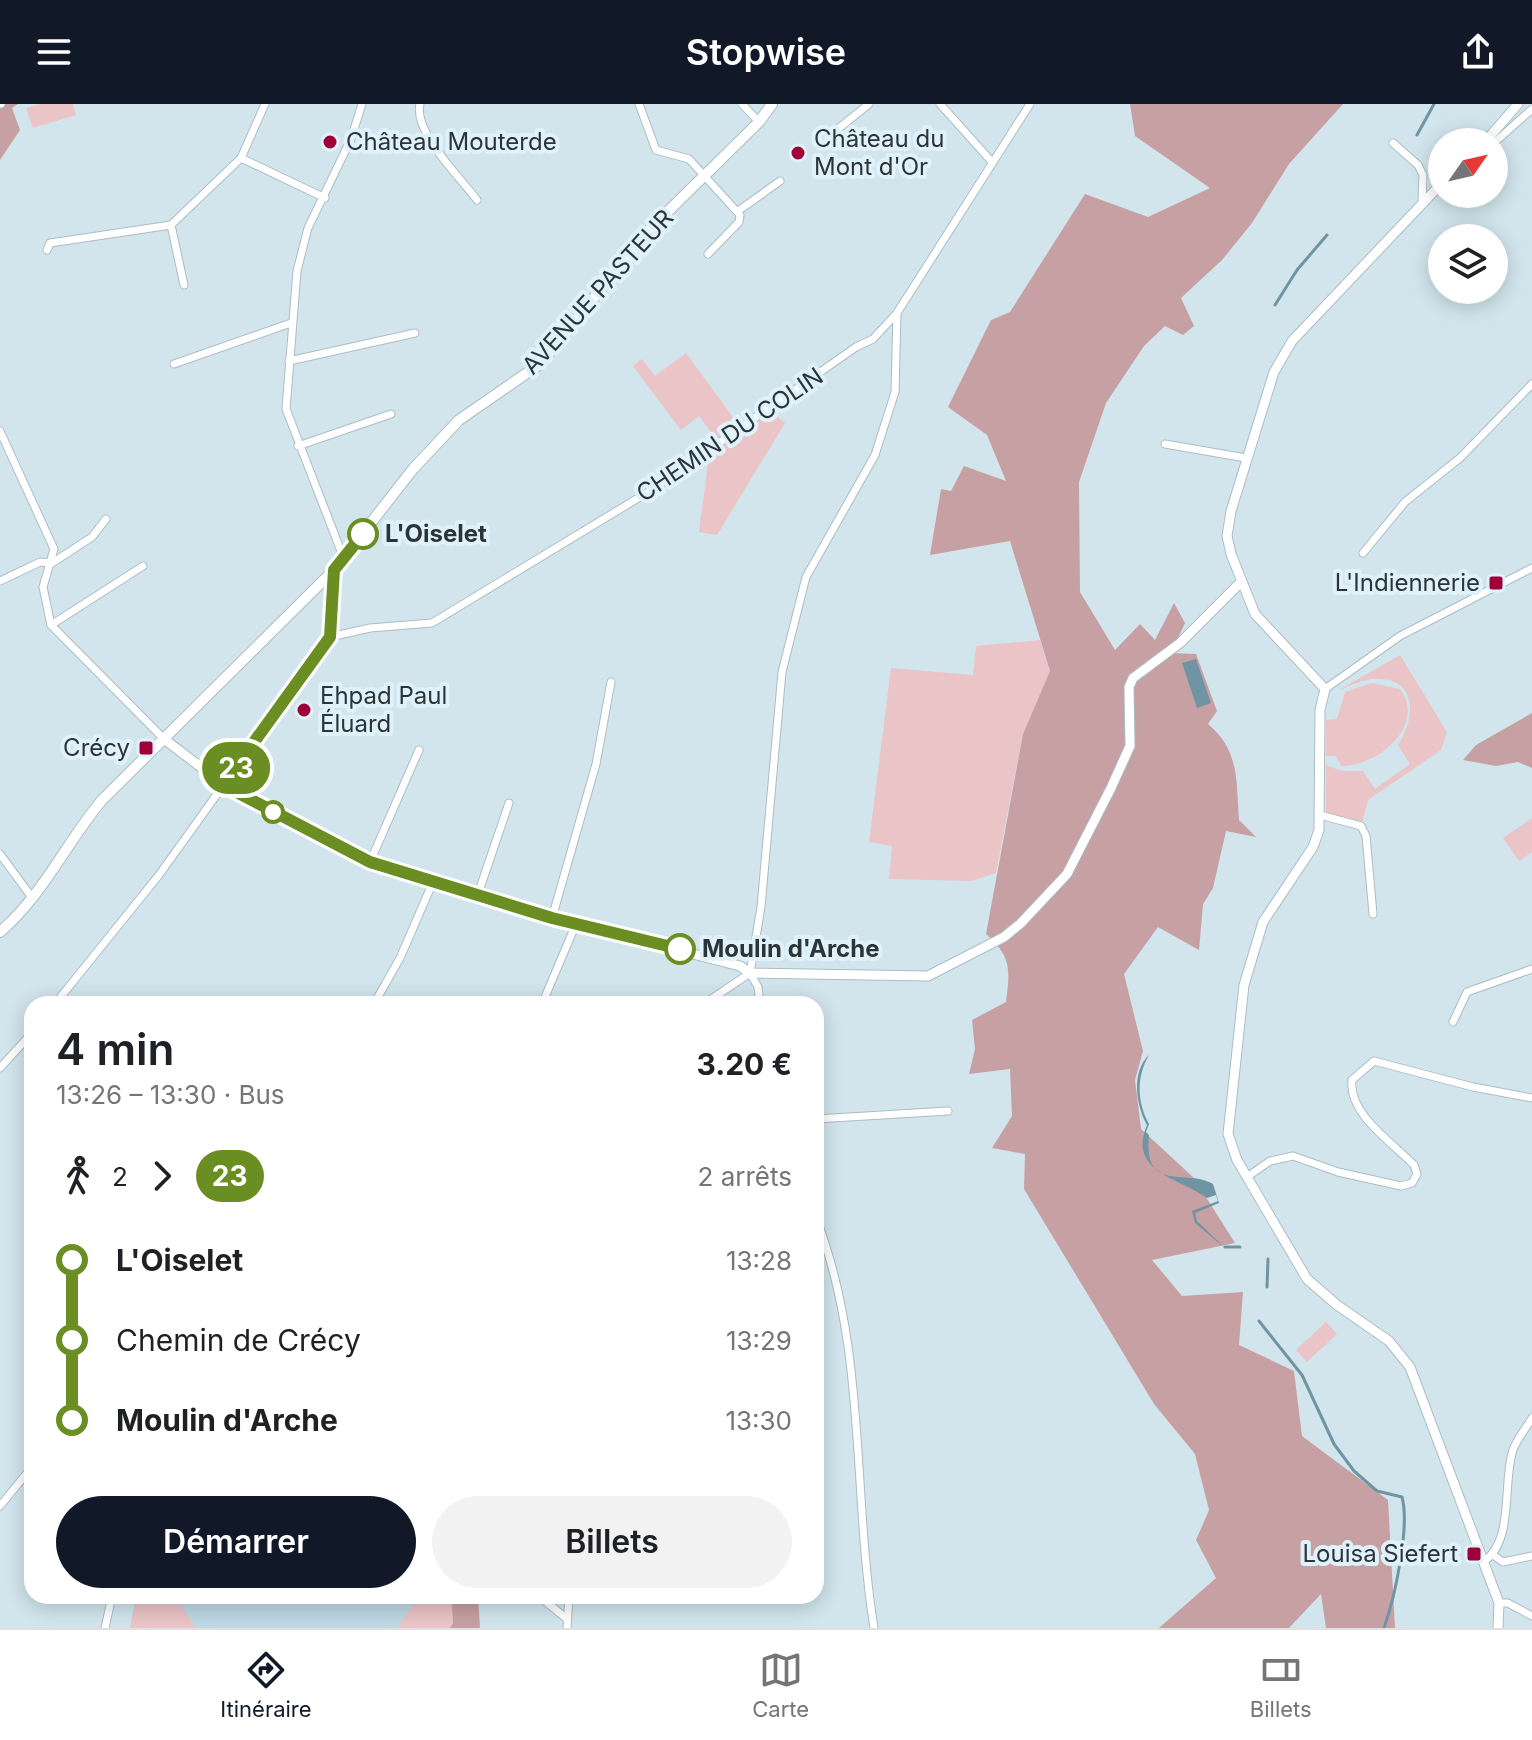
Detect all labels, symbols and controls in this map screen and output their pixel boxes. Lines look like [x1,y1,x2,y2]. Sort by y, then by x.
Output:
icon: menu [32,30,76,74]
text: Stopwise [686,30,846,74]
icon: share [1456,30,1500,74]
place label: Château du Mont d'Or [814,124,944,181]
place label: Château Mouterde [346,127,557,156]
north arrow [1428,128,1508,208]
map controls [1428,128,1508,304]
marker: Château Mouterde [321,133,339,151]
marker: Château du Mont d'Or [789,144,807,162]
street label: AVENUE PASTEUR [516,203,679,380]
button: layers [1428,224,1508,304]
street label: CHEMIN DU COLIN [631,361,828,508]
marker: L'Oiselet [348,519,378,549]
place label: L'Oiselet [385,519,487,548]
place label: L'Indiennerie [1335,568,1480,597]
marker: L'Indiennerie [1487,574,1505,592]
place label: Ehpad Paul Éluard [320,681,447,738]
marker: Ehpad Paul Éluard [295,701,313,719]
place label: Crécy [63,733,130,762]
marker: Crécy [137,739,155,757]
line badge: 23 [200,742,272,794]
text: 23 [218,751,254,785]
unlabelled marker [262,801,284,823]
marker: Moulin d'Arche [665,934,695,964]
place label: Moulin d'Arche [702,934,879,963]
text: 4 min [56,1022,174,1076]
text: 3.20 € [696,1046,792,1082]
text: 13:26 – 13:30 · Bus [56,1079,285,1110]
icon: walk [56,1154,100,1198]
icon: forward [140,1154,184,1198]
text: 23 [212,1159,248,1193]
text: 2 [112,1161,128,1192]
text: 2 arrêts [698,1161,792,1192]
text: L'Oiselet [116,1242,243,1278]
text: 13:28 [726,1245,792,1276]
text: Chemin de Crécy [116,1322,361,1358]
text: 13:29 [726,1325,792,1356]
text: Moulin d'Arche [116,1402,338,1438]
text: 13:30 [725,1405,792,1436]
button: Démarrer [56,1496,416,1588]
button: Billets [432,1496,792,1588]
place label: Louisa Siefert [1303,1539,1458,1568]
marker: Louisa Siefert [1465,1545,1483,1563]
tab: Itinéraire [220,1648,312,1722]
tab: Carte [752,1648,809,1722]
tab: Billets [1250,1648,1312,1722]

